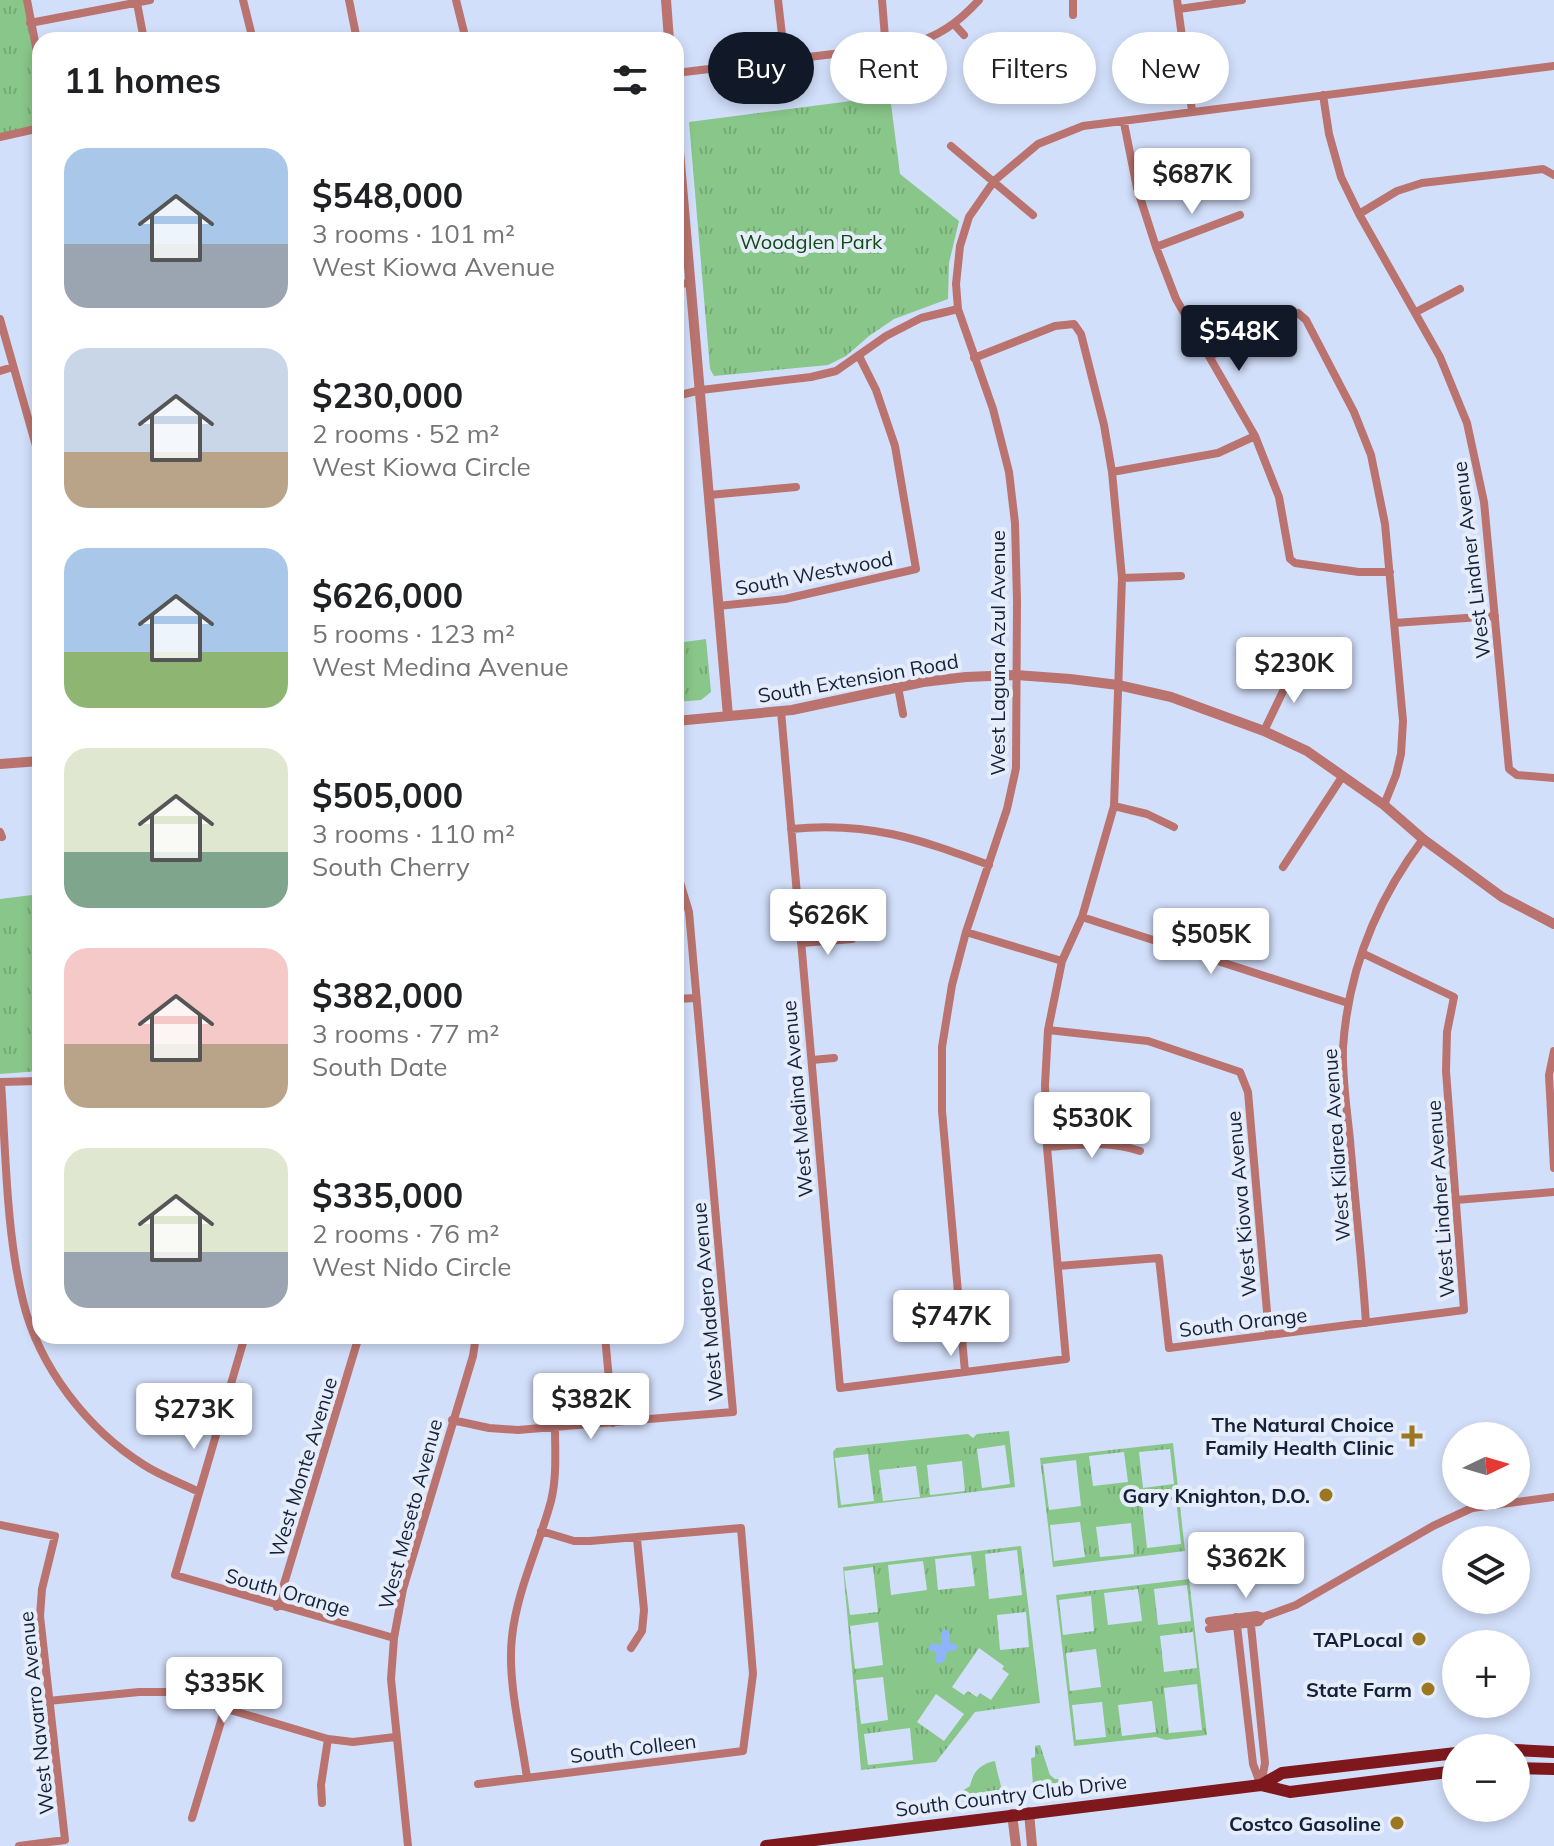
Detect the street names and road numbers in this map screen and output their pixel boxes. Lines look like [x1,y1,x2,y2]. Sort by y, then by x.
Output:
street label: West Lindner Avenue [1447,460,1495,660]
street label: West Laguna Azul Avenue [985,530,1010,776]
street label: South Westwood [733,545,895,601]
street label: South Extension Road [756,648,960,708]
street label: West Medina Avenue [776,1000,818,1198]
street label: West Kilarea Avenue [1317,1048,1355,1242]
street label: West Lindner Avenue [1421,1099,1459,1299]
street label: West Kiowa Avenue [1220,1110,1262,1298]
street label: West Madero Avenue [686,1202,728,1402]
street label: South Orange [1178,1302,1308,1342]
street label: West Monte Avenue [264,1374,342,1560]
street label: West Meseto Avenue [373,1416,447,1612]
street label: South Orange [223,1562,353,1622]
street label: West Navarro Avenue [13,1610,59,1816]
street label: South Colleen [569,1728,697,1768]
street label: South Country Club Drive [894,1768,1128,1822]

